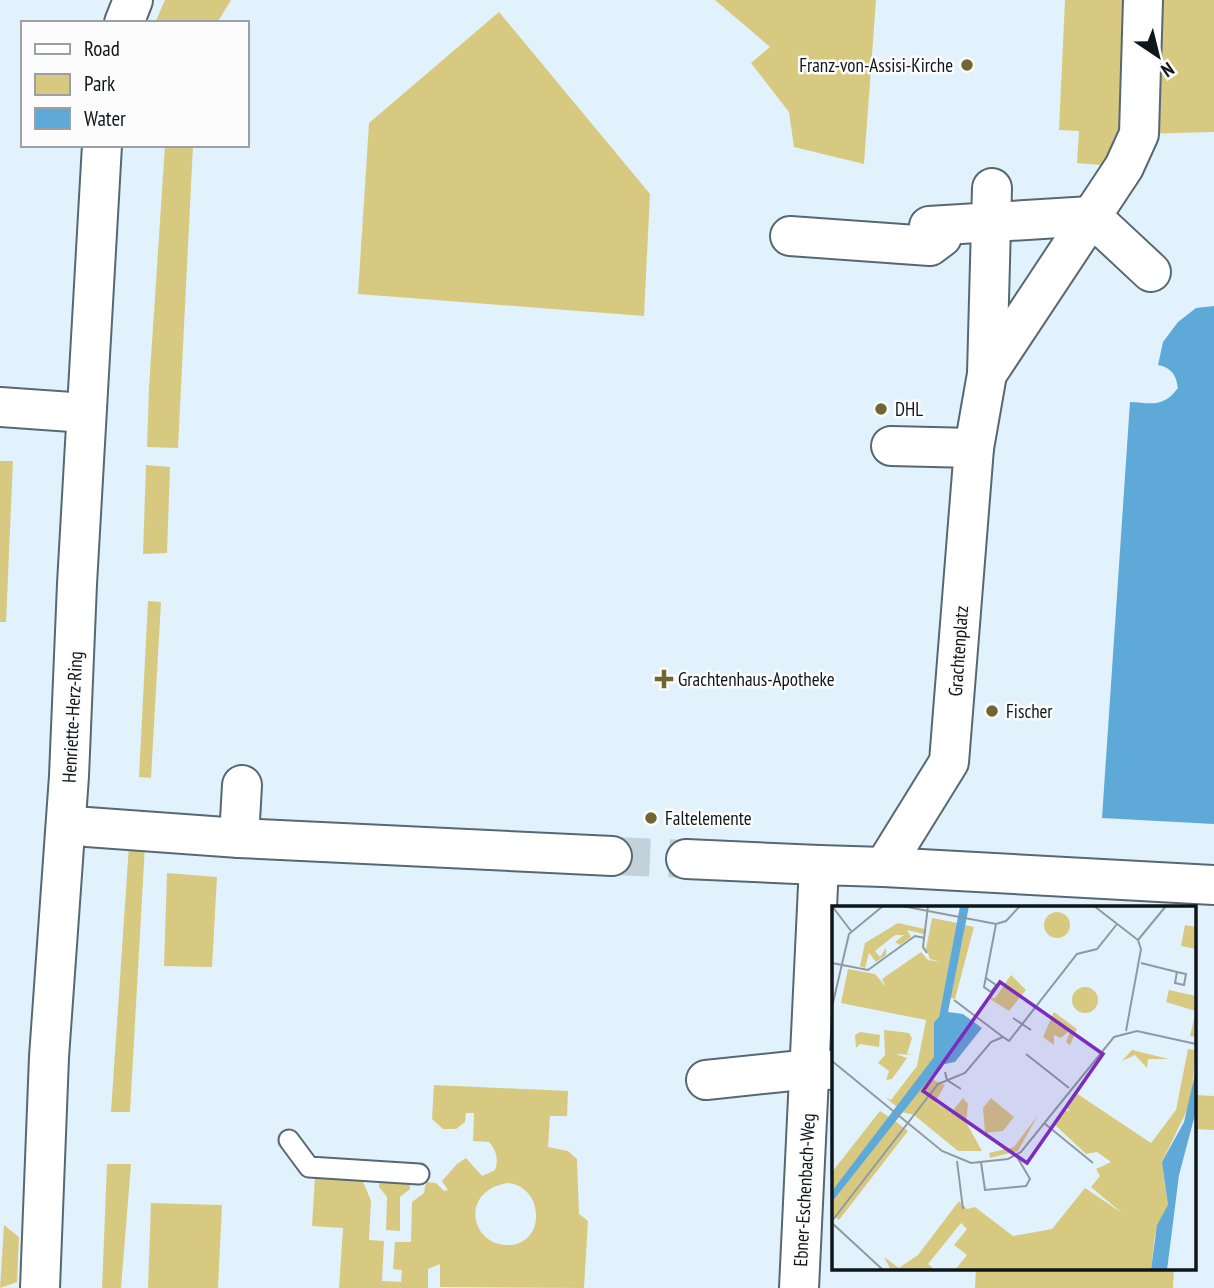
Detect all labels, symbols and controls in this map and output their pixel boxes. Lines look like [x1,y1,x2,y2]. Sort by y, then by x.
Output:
legend [21,21,248,147]
north arrow [1123,21,1193,91]
text: Road [84,35,120,62]
place label: Franz-von-Assisi-Kirche [799,53,953,77]
marker: Franz-von-Assisi-Kirche [959,57,975,73]
text: N [1157,57,1179,83]
text: Park [84,70,115,97]
text: Water [84,105,126,132]
place label: DHL [895,397,923,421]
marker: DHL [873,401,889,417]
street label: Grachtenplatz [943,605,973,697]
street label: Henriette-Herz-Ring [57,650,87,784]
place label: Grachtenhaus-Apotheke [678,667,835,691]
marker: Grachtenhaus-Apotheke [656,671,672,687]
place label: Fischer [1006,699,1053,723]
marker: Fischer [984,703,1000,719]
place label: Faltelemente [665,806,752,830]
marker: Faltelemente [643,810,659,826]
inset map [832,906,1196,1270]
street label: Ebner-Eschenbach-Weg [788,1113,820,1267]

